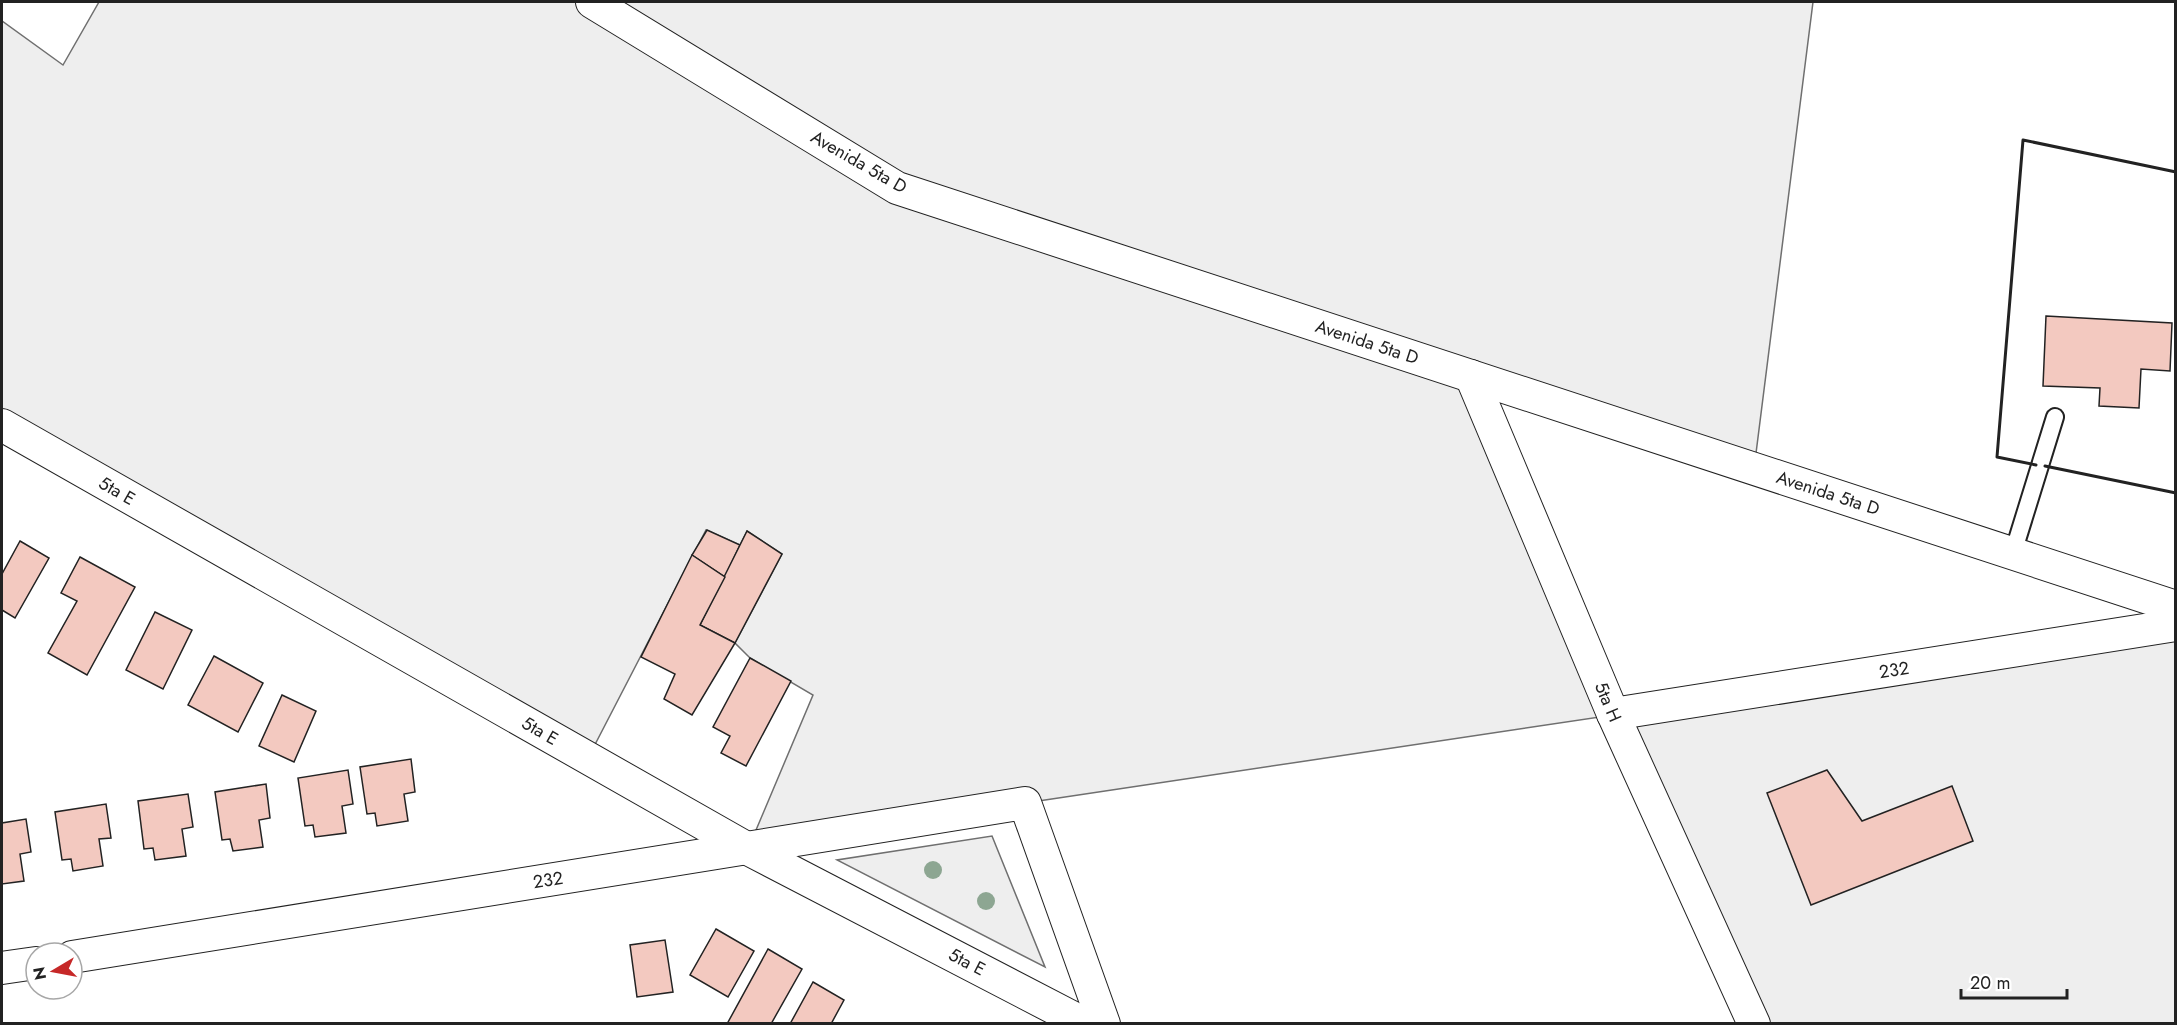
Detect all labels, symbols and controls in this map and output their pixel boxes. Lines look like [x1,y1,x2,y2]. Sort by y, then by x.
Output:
street label: Avenida 5ta D [806,124,912,200]
street label: Avenida 5ta D [1312,313,1422,371]
street label: Avenida 5ta D [1773,464,1883,522]
street label: 5ta E [94,470,140,512]
street label: 232 [1877,655,1911,685]
street label: 5ta H [1588,678,1628,726]
street label: 5ta E [517,710,563,752]
street label: 232 [531,865,565,895]
north arrow [24,941,84,1001]
street label: 5ta E [944,942,990,982]
scale bar [1961,962,2068,1000]
text: N [27,965,52,982]
text: 20 m [1970,970,2010,996]

